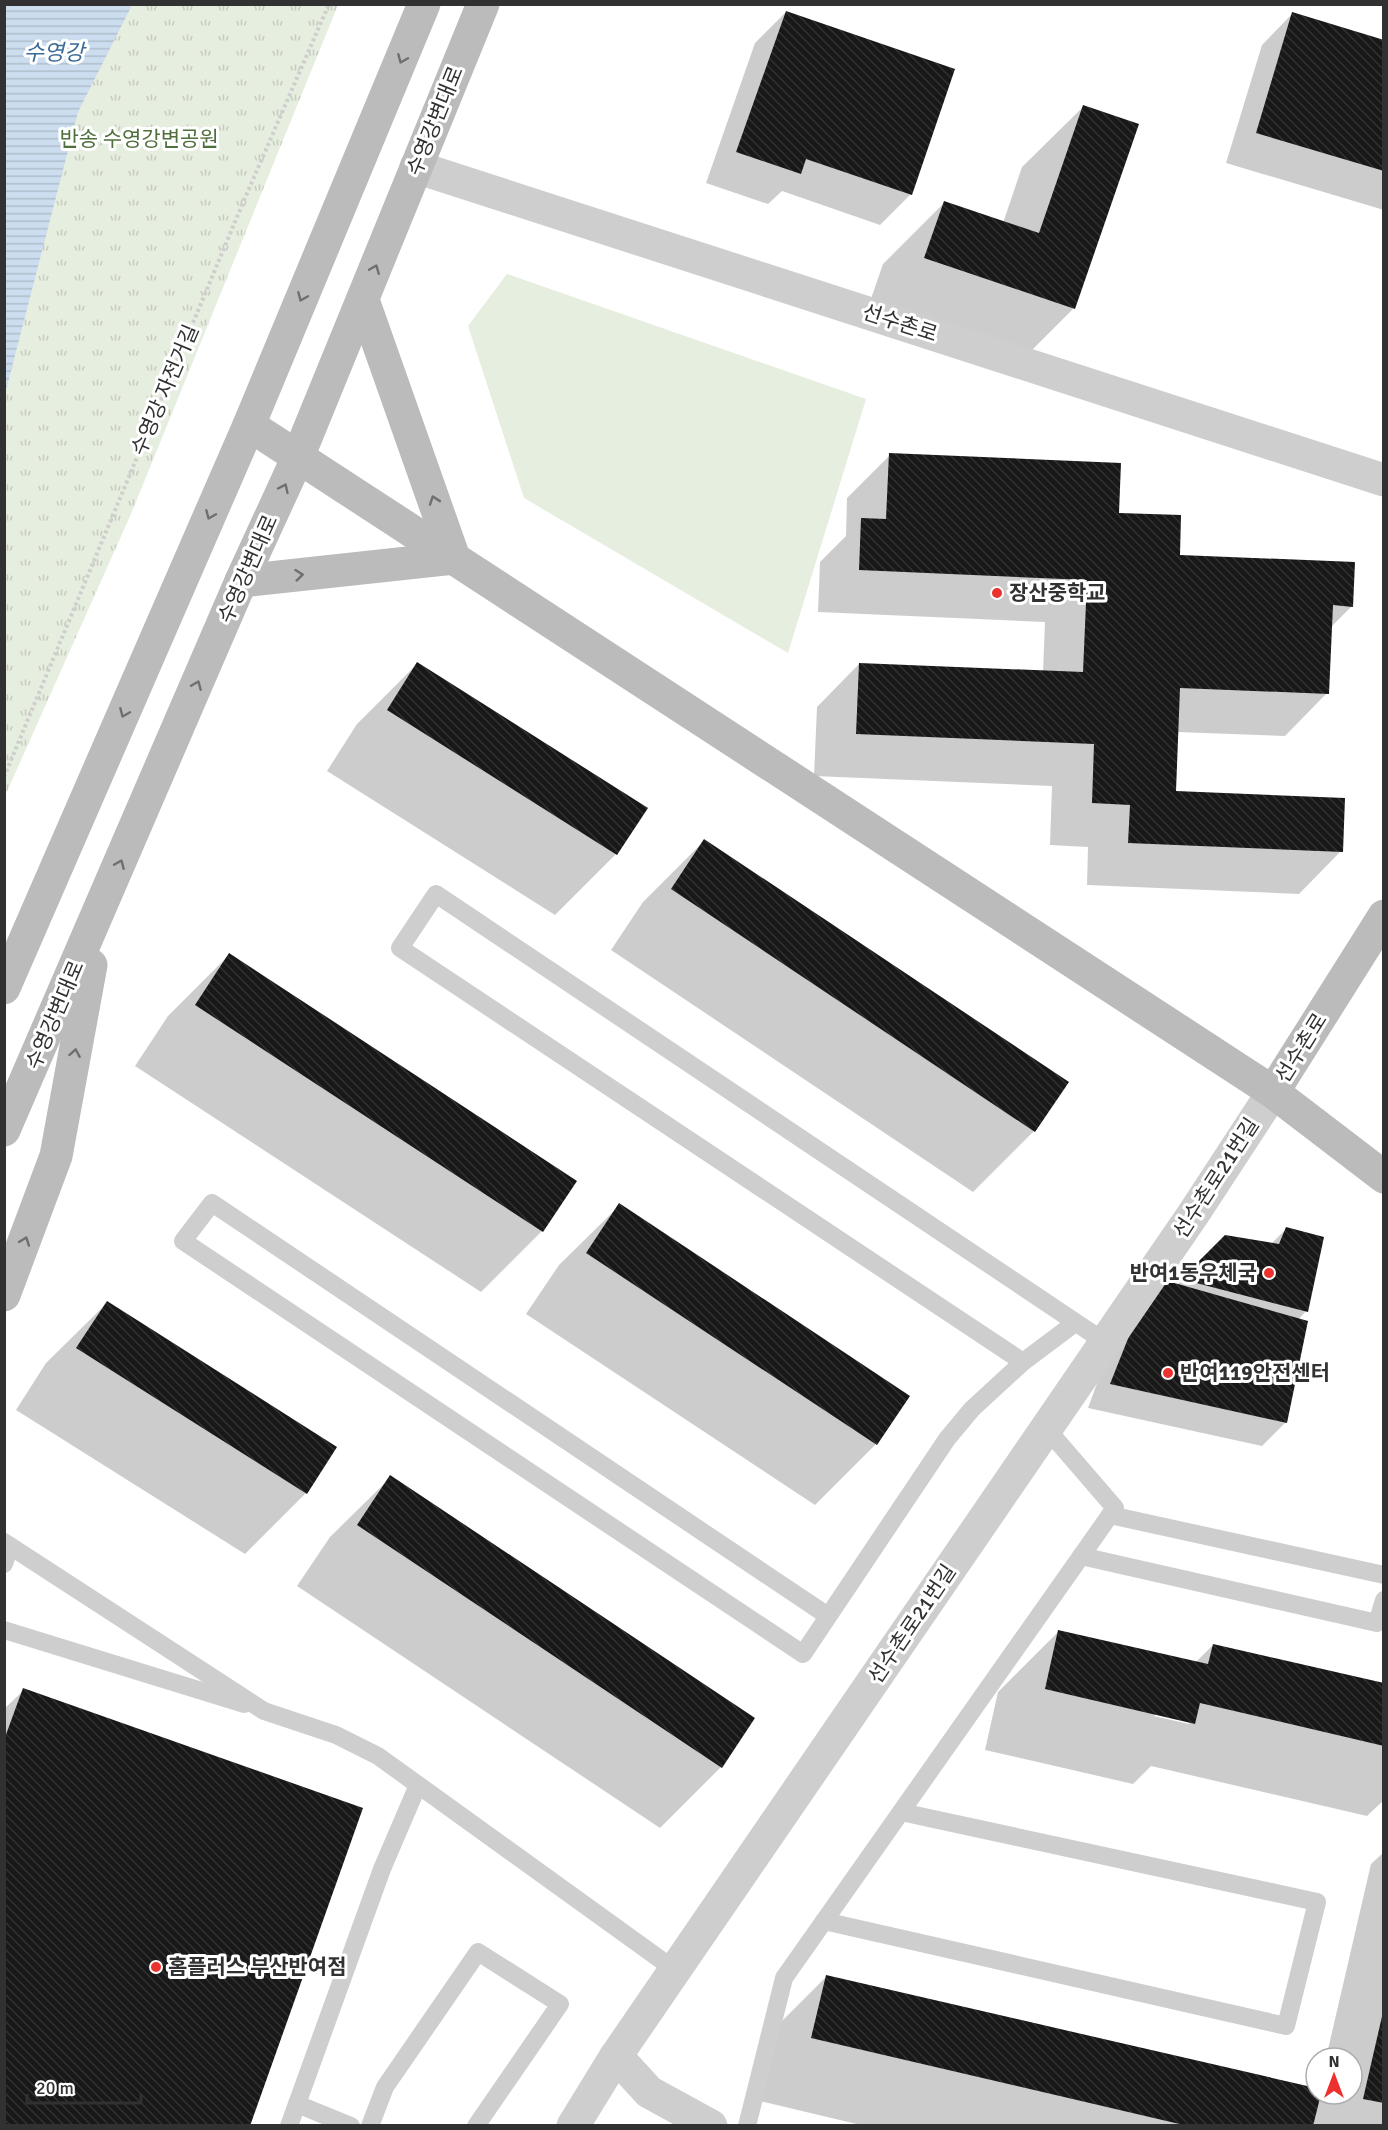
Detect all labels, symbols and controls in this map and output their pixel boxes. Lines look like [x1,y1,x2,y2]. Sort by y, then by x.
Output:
water label: 수영강 [24,39,87,66]
one-way arrow [397,52,409,63]
street label: 수영강변대로 [401,62,469,180]
park label: 반송 수영강변공원 [59,126,219,152]
one-way arrow [368,264,381,275]
one-way arrow [298,290,310,301]
street label: 선수촌로 [859,299,941,347]
street label: 수영강 자전거길 [126,321,204,459]
one-way arrow [277,483,289,494]
one-way arrow [428,496,441,506]
one-way arrow [205,509,217,520]
street label: 수영강변대로 [213,511,283,627]
one-way arrow [295,569,304,582]
place label: 장산중학교 [1009,580,1106,606]
marker: 장산중학교 [990,586,1004,600]
one-way arrow [190,681,202,692]
one-way arrow [119,707,131,718]
one-way arrow [113,860,125,871]
street label: 수영강변대로 [20,957,90,1073]
street label: 선수촌로 [1269,1008,1333,1088]
one-way arrow [68,1048,80,1058]
street label: 선수촌로21번길 [1167,1113,1265,1243]
one-way arrow [17,1236,30,1246]
place label: 반여1동우체국 [1130,1260,1257,1286]
marker: 반여1동우체국 [1262,1266,1276,1280]
place label: 반여119안전센터 [1180,1360,1330,1386]
marker: 반여119안전센터 [1161,1366,1175,1380]
street label: 선수촌로21번길 [862,1559,962,1689]
place label: 홈플러스 부산반여점 [168,1954,347,1980]
marker: 홈플러스 부산반여점 [149,1960,163,1974]
north arrow [1304,2046,1364,2106]
text: N [1328,2052,1340,2072]
scale bar [27,2067,141,2105]
text: 20 m [36,2077,74,2099]

